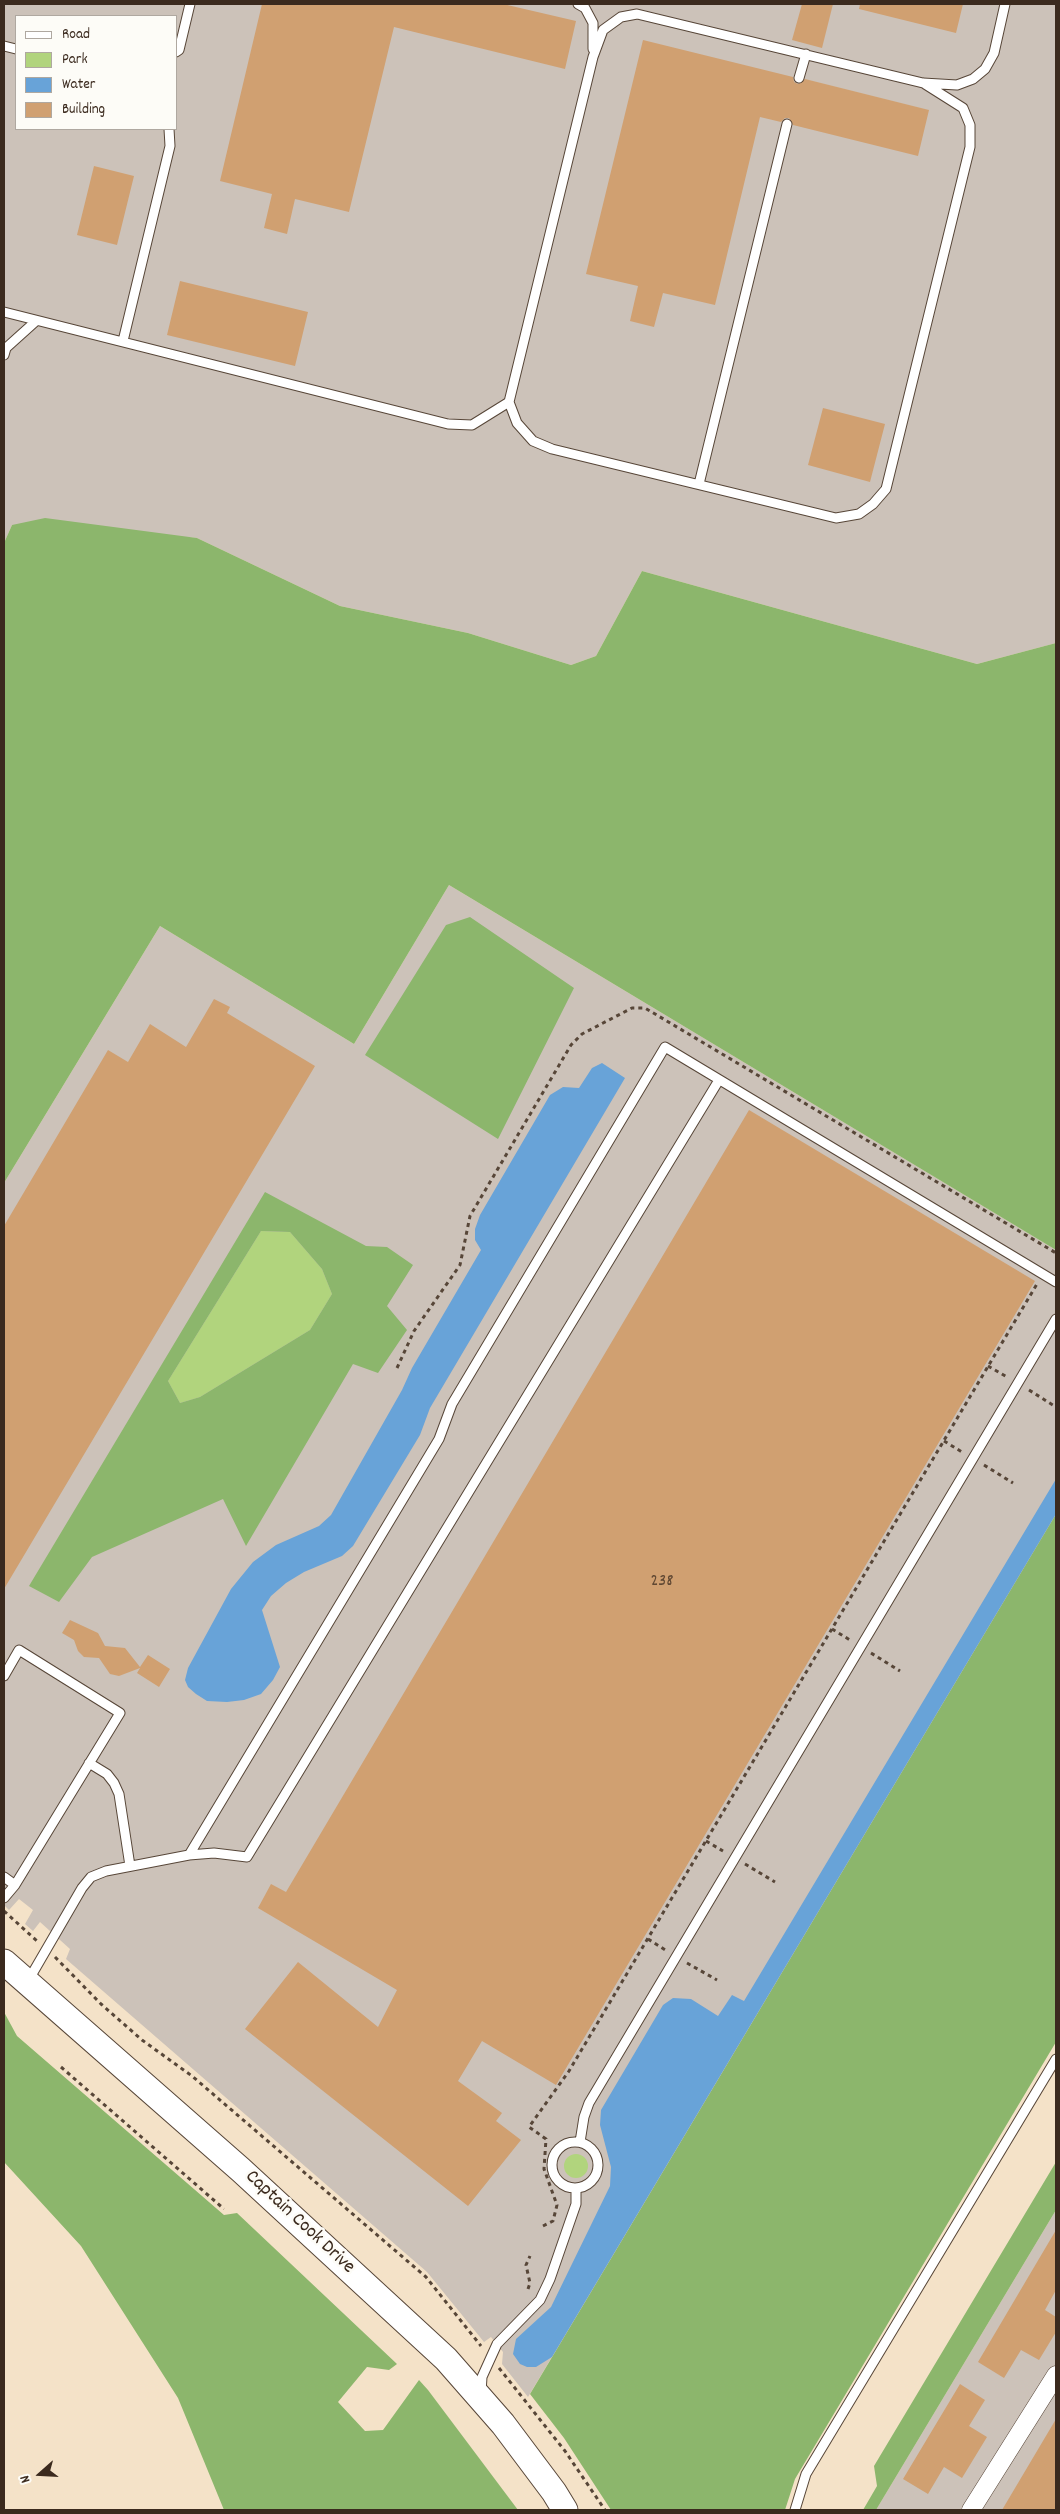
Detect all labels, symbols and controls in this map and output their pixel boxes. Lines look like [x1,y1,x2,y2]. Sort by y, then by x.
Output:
legend [15,15,178,130]
text: Road [62,24,90,46]
text: Park [62,49,88,71]
text: Water [62,74,95,96]
text: Building [62,99,105,121]
house number: 238 [650,1572,674,1594]
street label: Captain Cook Drive [239,2166,359,2280]
north arrow [15,2449,65,2499]
text: N [15,2472,36,2485]

